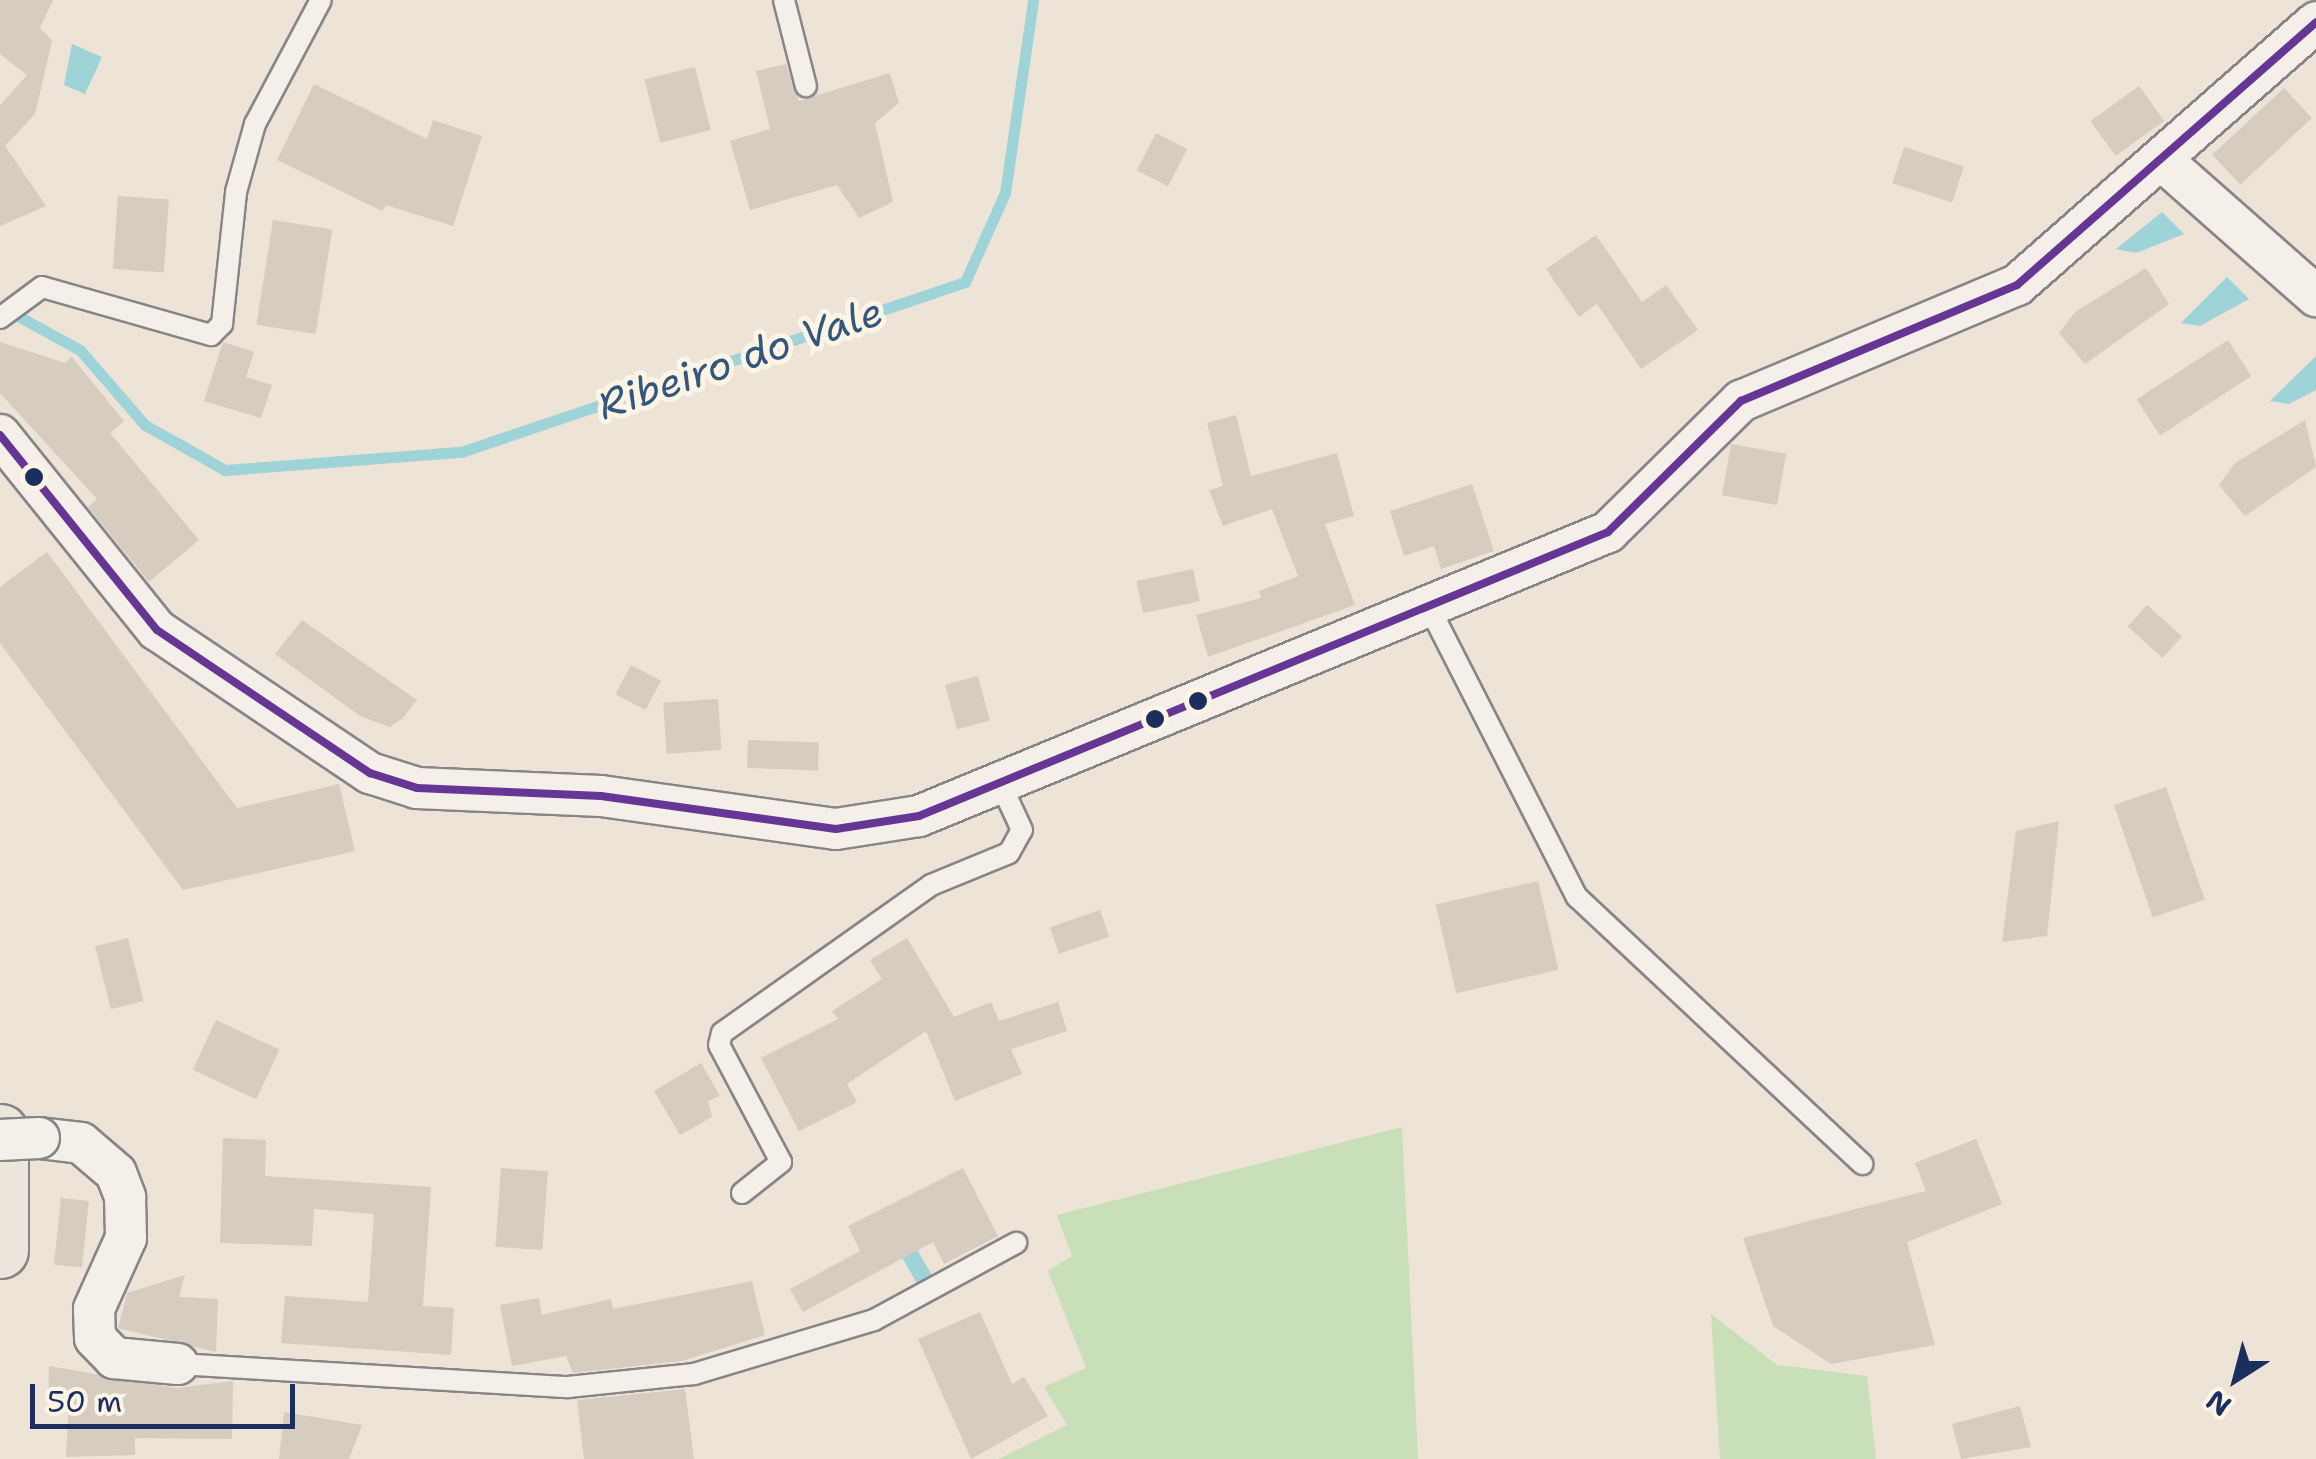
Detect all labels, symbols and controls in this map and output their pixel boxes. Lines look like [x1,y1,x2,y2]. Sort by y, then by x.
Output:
water label: Ribeiro do Vale [591,287,889,429]
unlabelled marker [24,467,44,487]
unlabelled marker [1188,691,1208,711]
unlabelled marker [1145,709,1165,729]
north arrow [2186,1329,2286,1429]
scale bar [35,1364,300,1426]
text: 50 m [47,1381,122,1422]
text: N [2198,1381,2239,1425]

